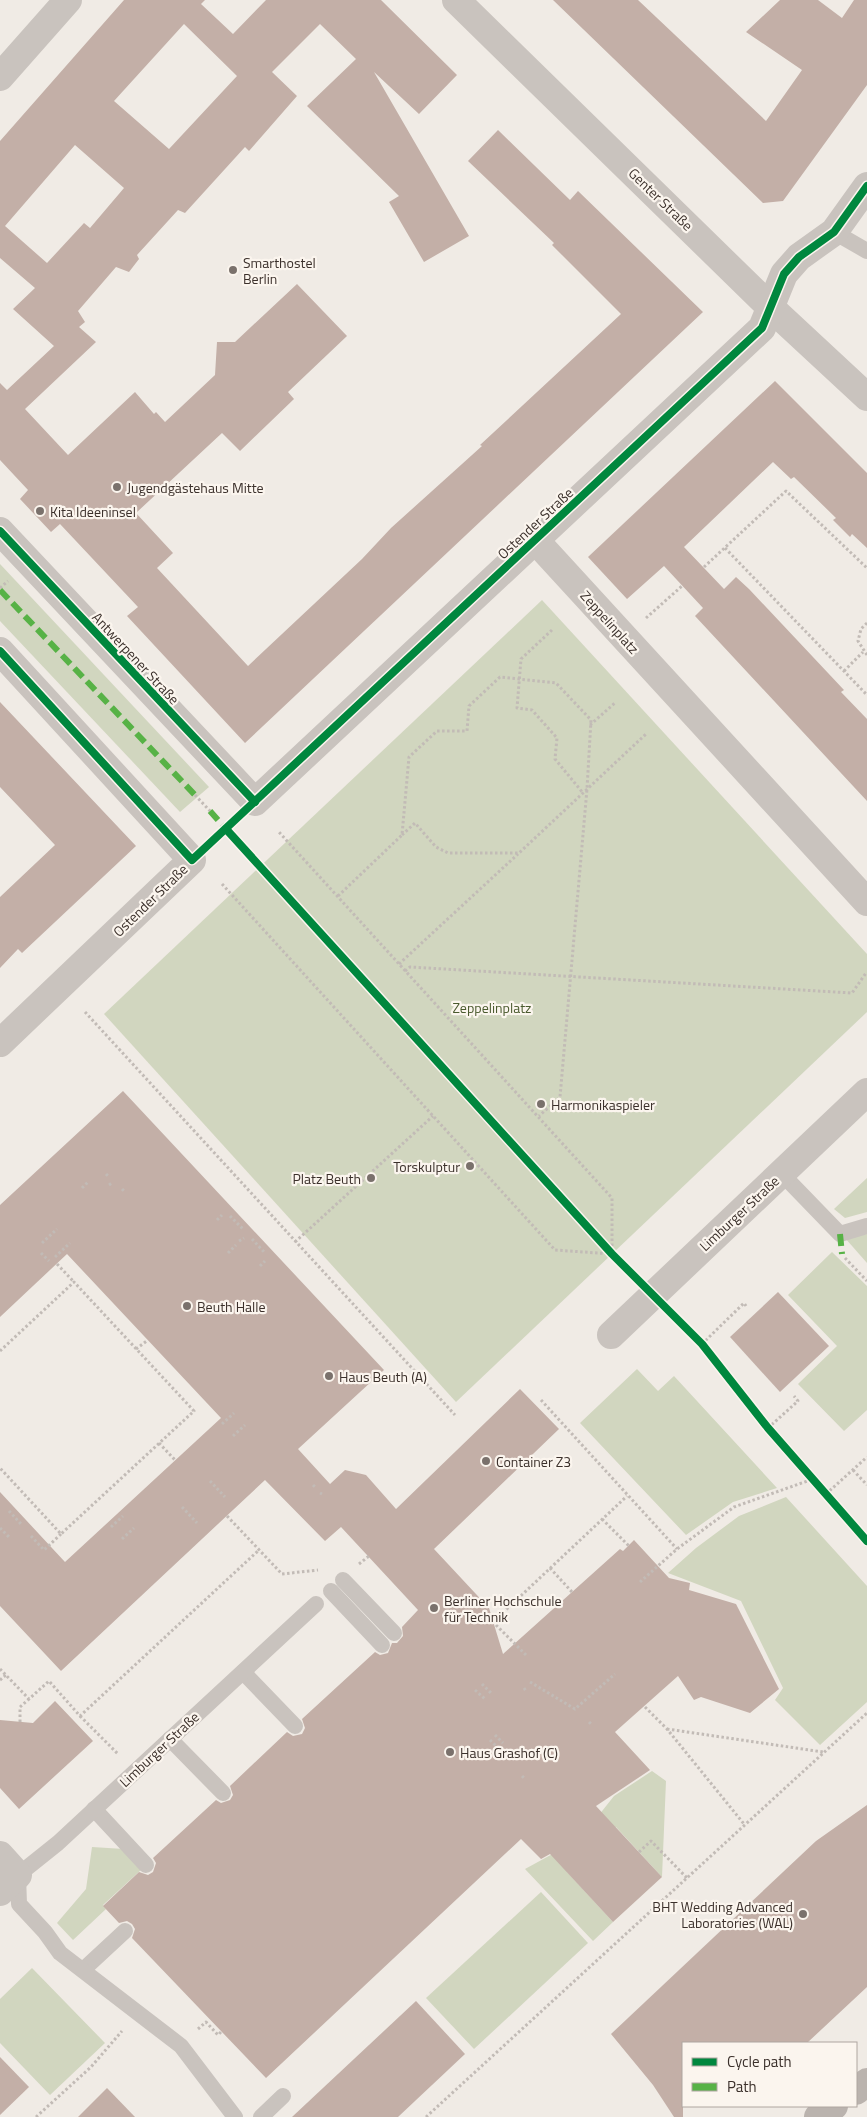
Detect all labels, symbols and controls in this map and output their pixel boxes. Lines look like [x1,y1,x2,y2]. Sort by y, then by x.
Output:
street label: Genter Straße [624,163,698,235]
place label: Smarthostel Berlin [243,252,316,289]
marker: Smarthostel Berlin [227,264,239,276]
place label: Jugendgästehaus Mitte [127,477,264,498]
marker: Jugendgästehaus Mitte [111,481,123,493]
street label: Ostender Straße [492,482,578,564]
place label: Kita Ideeninsel [50,501,136,522]
marker: Kita Ideeninsel [34,505,46,517]
street label: Zeppelinplatz [576,586,644,658]
street label: Antwerpener Straße [88,607,184,709]
street label: Ostender Straße [108,859,192,941]
park label: Zeppelinplatz [453,997,532,1018]
place label: Harmonikaspieler [551,1094,655,1115]
marker: Harmonikaspieler [535,1098,547,1110]
place label: Torskulptur [393,1156,460,1177]
marker: Torskulptur [464,1160,476,1172]
place label: Platz Beuth [293,1168,361,1189]
street label: Limburger Straße [694,1170,784,1256]
marker: Platz Beuth [365,1172,377,1184]
place label: Beuth Halle [197,1296,266,1317]
marker: Beuth Halle [181,1300,193,1312]
place label: Haus Beuth (A) [339,1366,427,1387]
marker: Haus Beuth (A) [323,1370,335,1382]
place label: Container Z3 [496,1451,571,1472]
marker: Container Z3 [480,1455,492,1467]
place label: Berliner Hochschule für Technik [444,1590,562,1627]
marker: Berliner Hochschule für Technik [428,1602,440,1614]
street label: Limburger Straße [114,1706,204,1792]
place label: Haus Grashof (C) [460,1742,558,1763]
marker: Haus Grashof (C) [444,1746,456,1758]
place label: BHT Wedding Advanced Laboratories (WAL) [652,1896,793,1933]
marker: BHT Wedding Advanced Laboratories (WAL) [797,1908,809,1920]
legend [682,2042,857,2107]
text: Cycle path [727,2050,792,2073]
text: Path [727,2075,757,2098]

